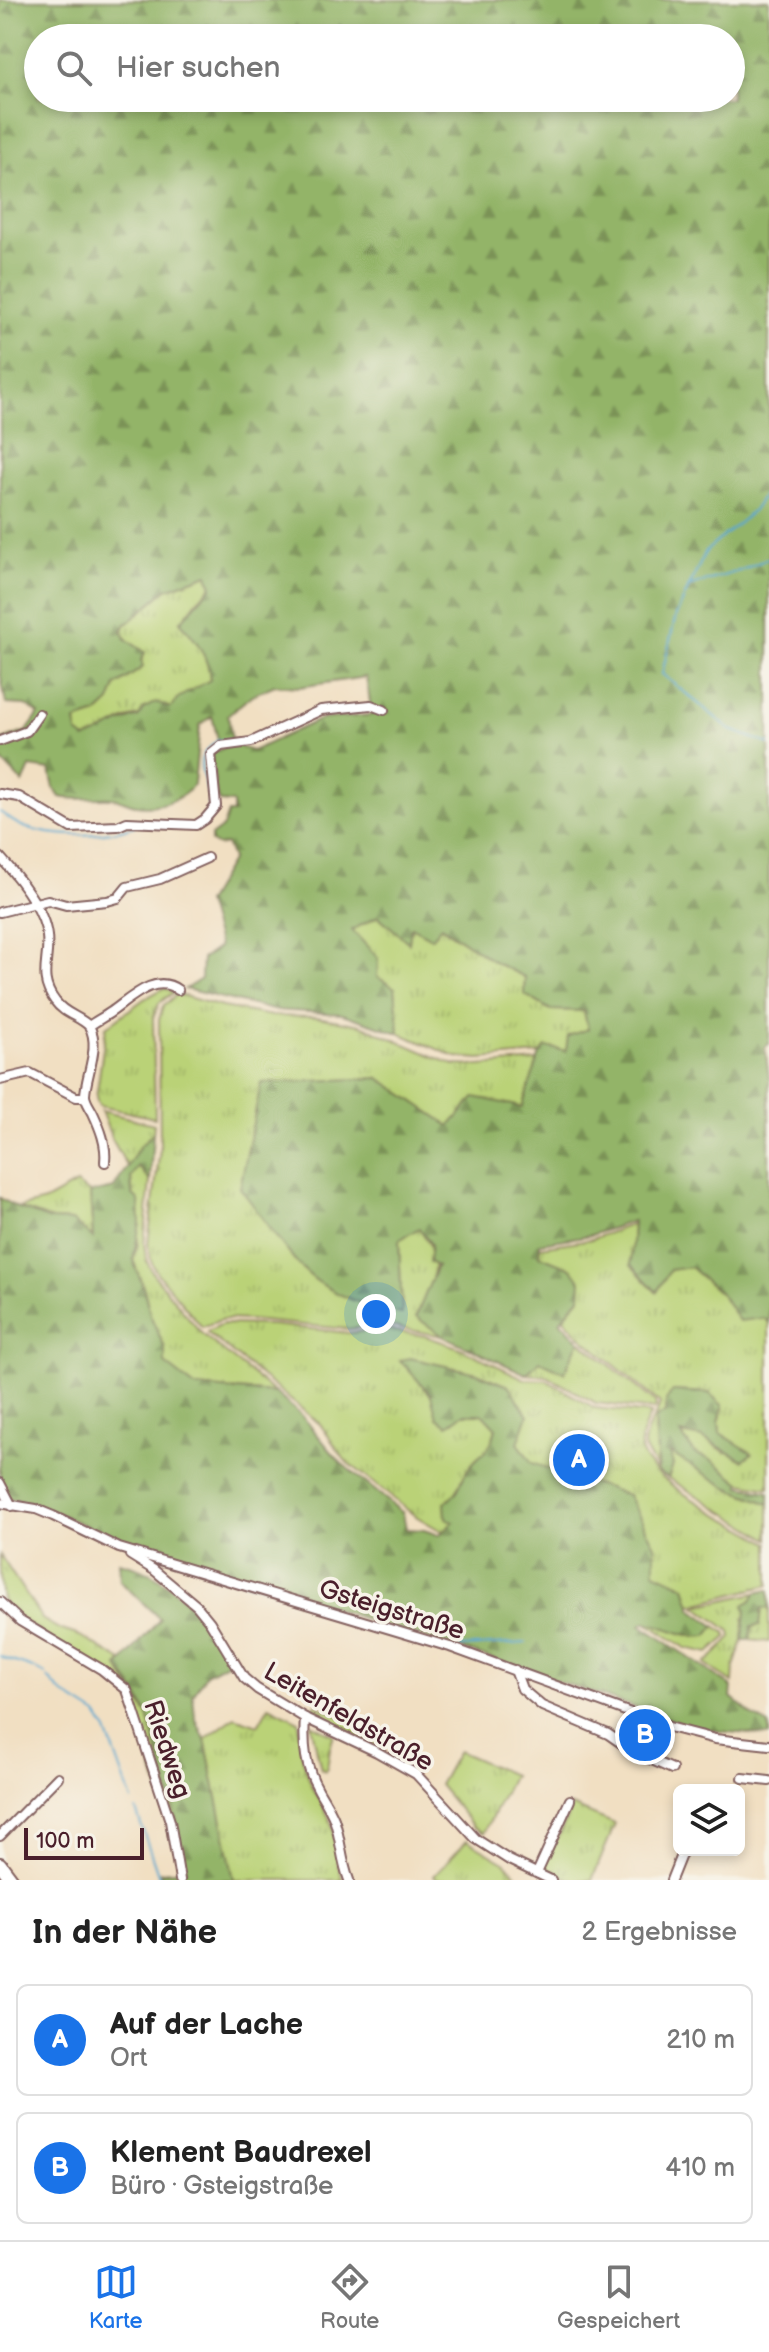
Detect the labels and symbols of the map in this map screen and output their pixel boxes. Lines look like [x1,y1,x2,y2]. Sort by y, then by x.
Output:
your location [356,1294,396,1334]
pin: A [553,1430,605,1490]
street label: Gsteigstraße [315,1574,468,1647]
street label: Leitenfeldstraße [258,1656,439,1778]
street label: Riedweg [136,1696,197,1803]
pin: B [619,1705,671,1765]
scale bar [24,1824,144,1860]

